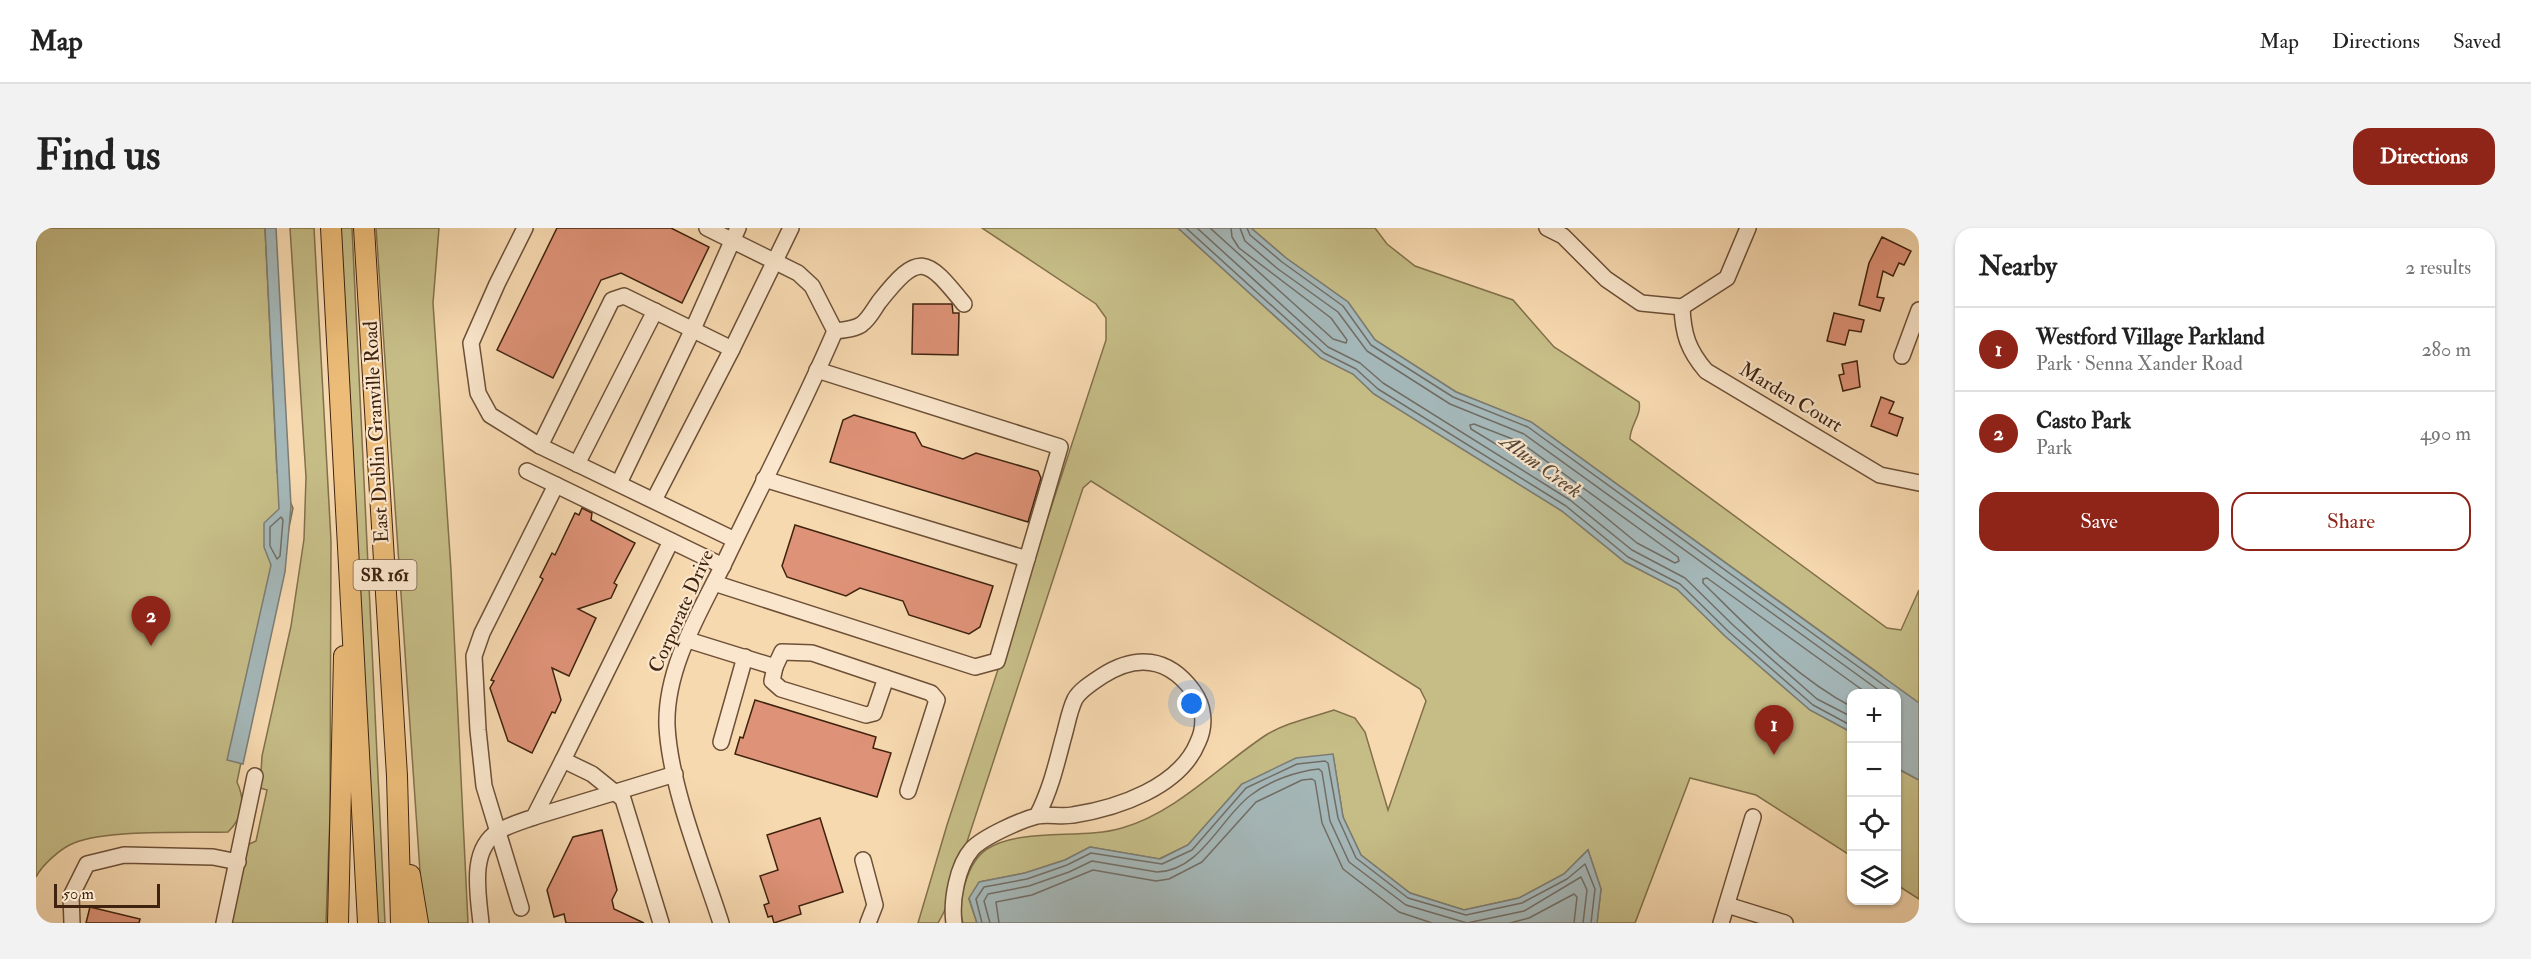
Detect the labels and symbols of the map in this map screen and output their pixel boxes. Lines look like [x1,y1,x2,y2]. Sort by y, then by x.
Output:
street label: East Dublin Granville Road [358,320,394,544]
street label: Marden Court [1735,356,1848,438]
water label: Alum Creek [1493,426,1587,505]
street label: Corporate Drive [643,546,720,677]
road number: SR 161 [354,560,416,590]
pin: 2 [132,596,170,646]
your location [1177,689,1206,718]
pin: 1 [1754,706,1794,755]
scale bar [54,881,160,908]

